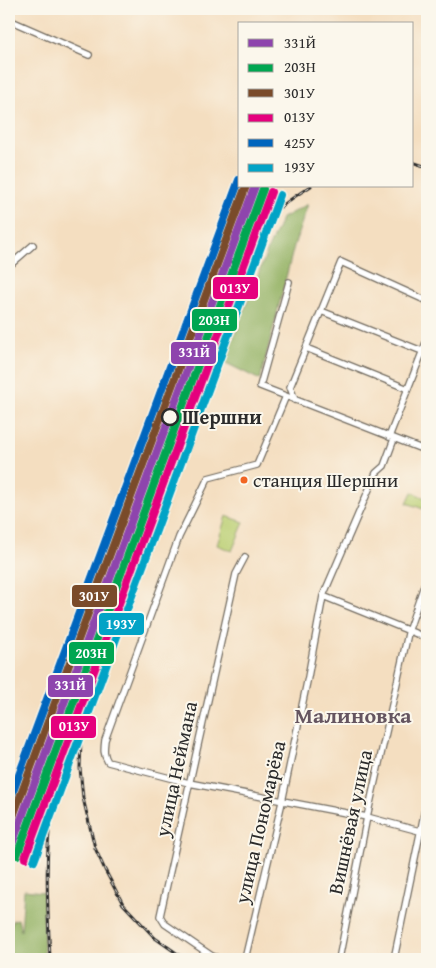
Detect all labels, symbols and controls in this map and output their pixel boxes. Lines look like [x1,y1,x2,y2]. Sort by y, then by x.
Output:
legend [238,22,414,188]
text: 331Й [284,32,316,53]
text: 203Н [284,56,316,77]
text: 301У [284,82,316,103]
text: 013У [284,106,316,127]
text: 425У [284,132,316,153]
text: 193У [284,156,316,177]
line badge: 013У [212,276,259,300]
text: 013У [220,278,251,298]
line badge: 203Н [191,308,238,332]
text: 203Н [198,310,230,330]
line badge: 331Й [170,341,217,365]
text: 331Й [178,342,210,362]
place label: Шершни [182,402,262,431]
marker: Шершни [161,408,179,426]
place label: станция Шершни [253,466,398,494]
marker: станция Шершни [239,475,249,485]
line badge: 301У [71,584,118,608]
text: 301У [79,586,110,606]
line badge: 193У [98,612,145,636]
text: 193У [106,614,137,634]
line badge: 203Н [68,641,115,665]
text: 203Н [75,643,107,663]
line badge: 331Й [47,674,94,698]
text: 331Й [54,675,86,695]
street label: улица Неймана [147,698,204,840]
district label: Малиновка [294,699,412,731]
line badge: 013У [50,715,97,739]
text: 013У [59,716,90,736]
street label: улица Пономарёва [226,737,292,907]
street label: Вишнёвая улица [320,746,379,897]

